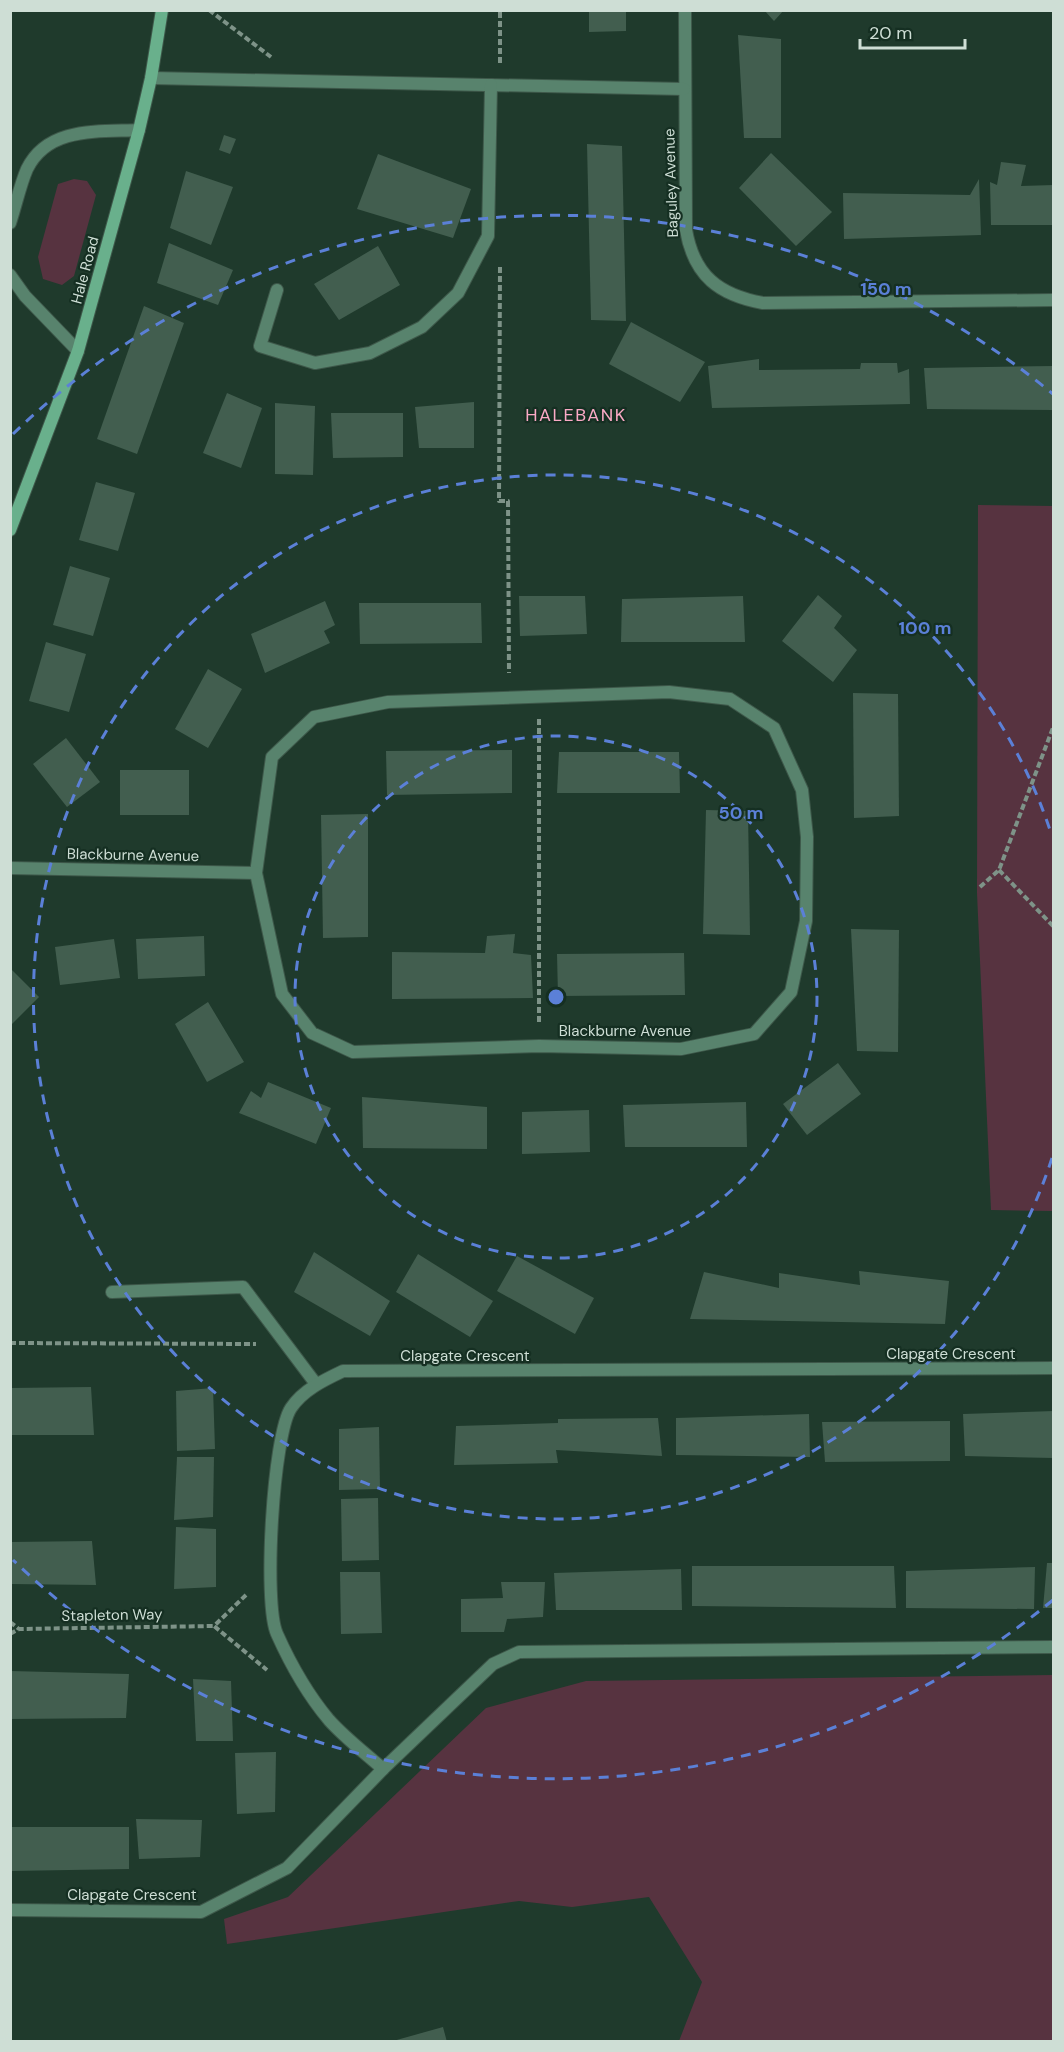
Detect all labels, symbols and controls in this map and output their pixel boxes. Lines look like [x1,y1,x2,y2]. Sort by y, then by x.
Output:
scale bar [860,12,965,50]
text: 20 m [869,21,912,45]
street label: Baguley Avenue [659,128,683,238]
street label: Hale Road [66,234,104,306]
text: 150 m [860,277,912,301]
district label: HALEBANK [525,403,627,427]
text: 100 m [898,616,952,640]
text: 50 m [718,801,764,825]
street label: Blackburne Avenue [67,844,199,866]
centre of rings [546,987,566,1007]
street label: Blackburne Avenue [559,1021,691,1041]
street label: Clapgate Crescent [886,1344,1016,1364]
street label: Clapgate Crescent [400,1346,530,1366]
street label: Stapleton Way [61,1604,163,1626]
street label: Clapgate Crescent [67,1885,197,1905]

